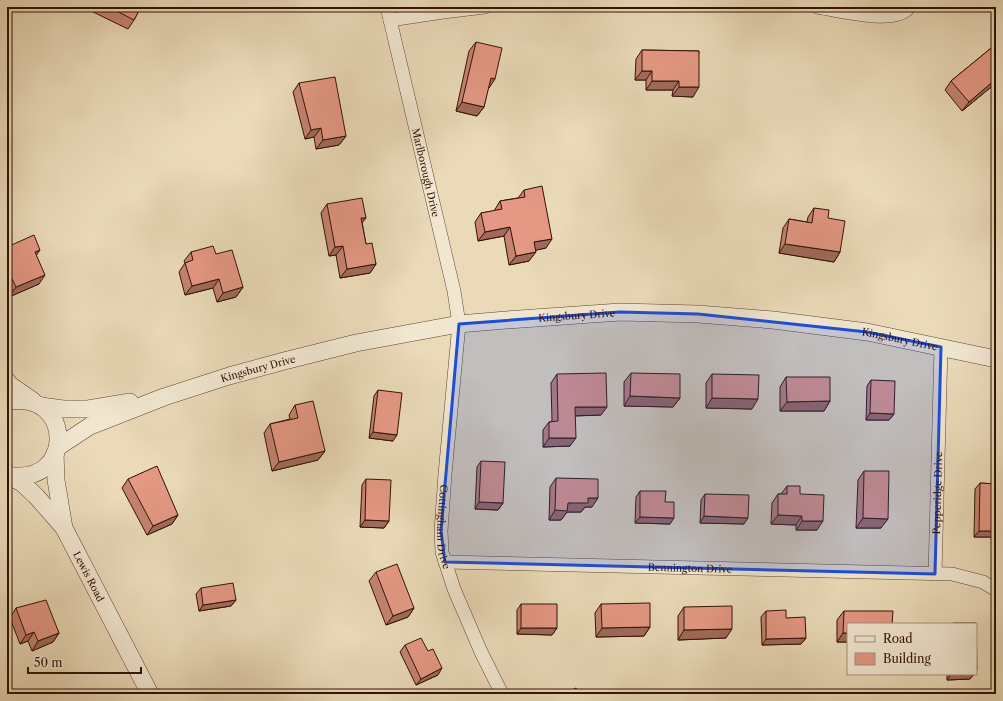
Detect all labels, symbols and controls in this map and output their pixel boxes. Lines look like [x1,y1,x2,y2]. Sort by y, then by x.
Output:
street label: Marlborough Drive [409,127,443,219]
street label: Kingsbury Drive [538,306,616,324]
street label: Kingsbury Drive [861,325,939,353]
street label: Kingsbury Drive [219,352,297,385]
street label: Pepperidge Drive [930,451,945,535]
street label: Cottingham Drive [434,484,454,571]
street label: Lewis Road [71,549,107,604]
street label: Bennington Drive [648,560,733,575]
legend [847,623,977,675]
text: Road [883,631,913,646]
scale bar [28,649,141,675]
text: Building [883,651,931,666]
text: 50 m [34,655,63,670]

